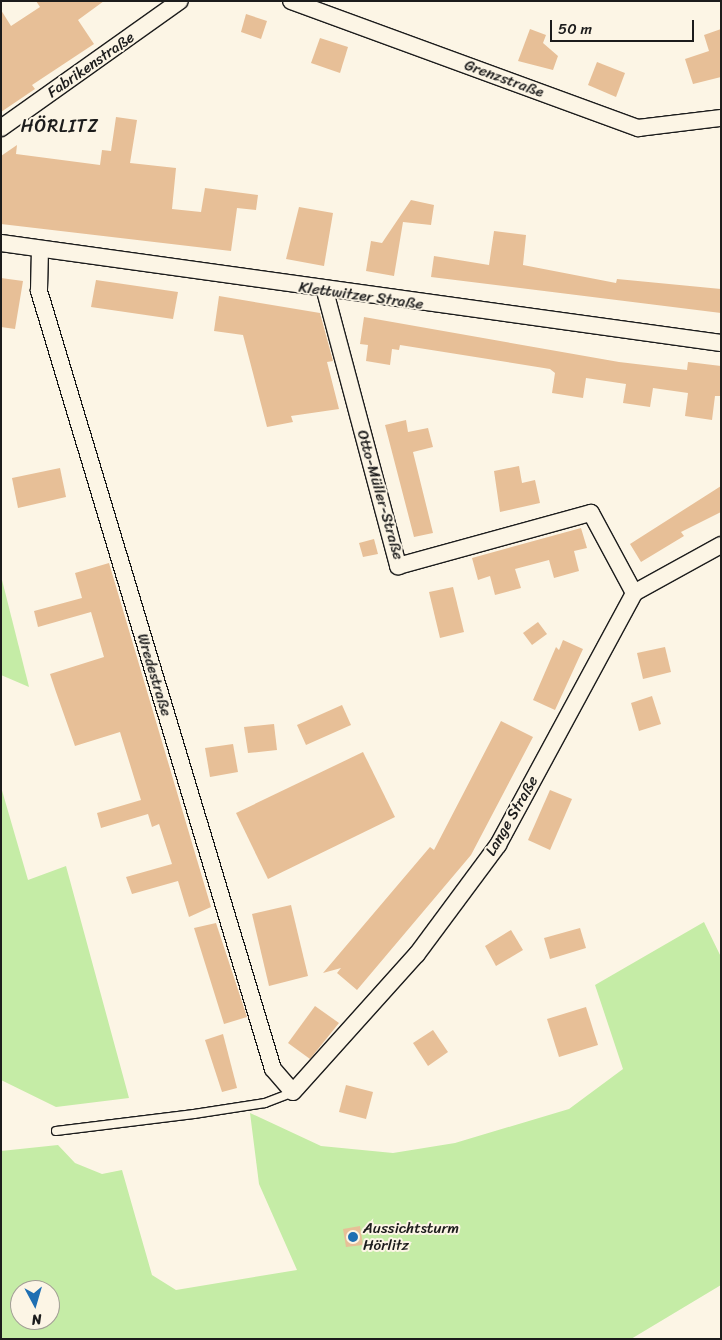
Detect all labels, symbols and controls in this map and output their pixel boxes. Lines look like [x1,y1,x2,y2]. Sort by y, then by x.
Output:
scale bar [552,10,696,42]
text: 50 m [558,16,592,42]
street label: Fabrikenstraße [44,28,138,102]
street label: Grenzstraße [462,56,546,102]
district label: HÖRLITZ [20,115,100,137]
street label: Klettwitzer Straße [297,278,425,314]
street label: Otto-Müller-Straße [353,428,407,562]
street label: Wredestraße [133,631,175,719]
street label: Lange Straße [482,773,542,859]
place label: Aussichtsturm Hörlitz [363,1219,459,1254]
marker: Aussichtsturm Hörlitz [347,1231,359,1243]
north arrow [10,1280,60,1330]
text: N [30,1306,43,1332]

